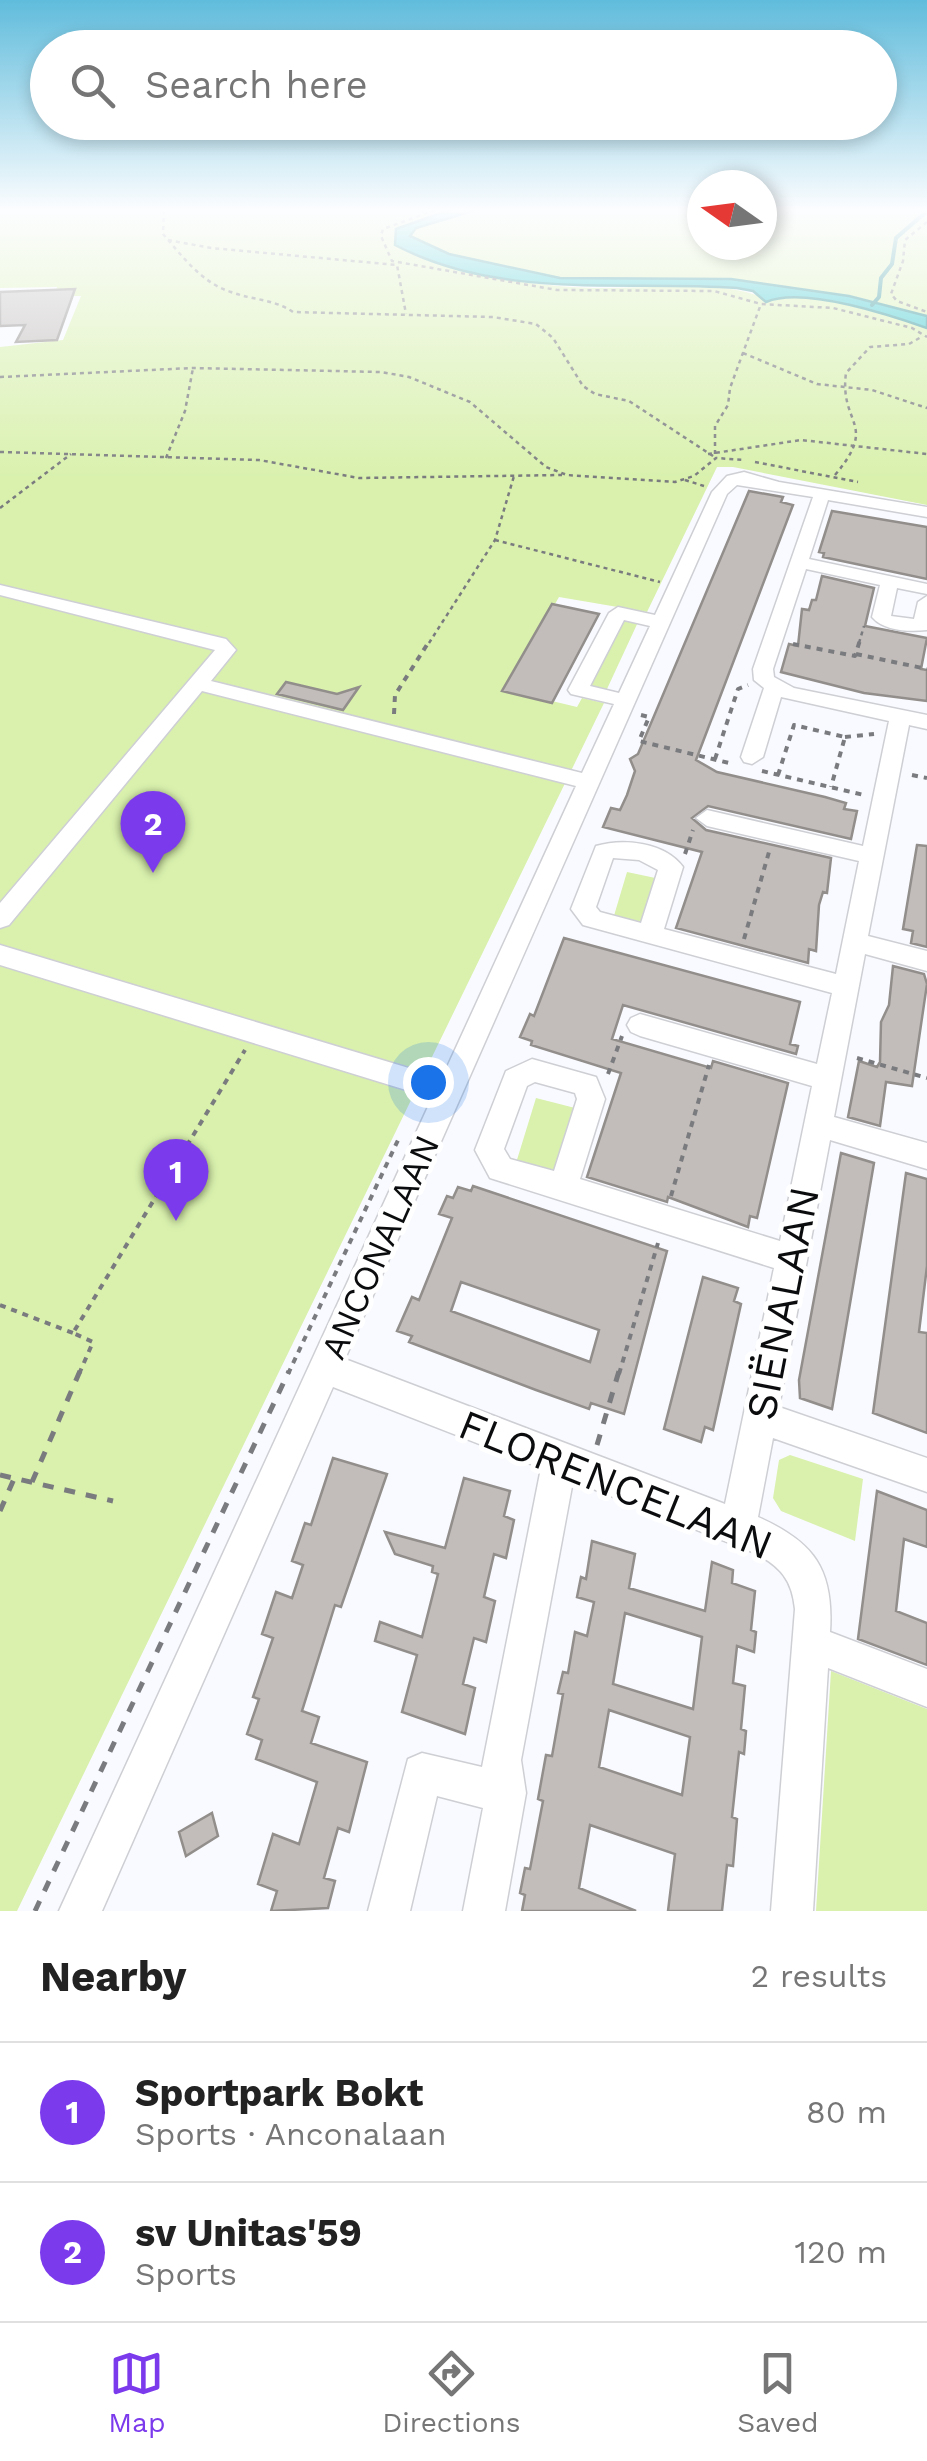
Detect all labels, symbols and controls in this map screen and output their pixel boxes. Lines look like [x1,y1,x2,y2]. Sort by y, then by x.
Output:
search box [30,30,897,140]
icon: search [65,58,120,113]
text: Search here [145,63,368,107]
north arrow [687,170,777,260]
pin: 2 [120,790,186,873]
your location [403,1057,454,1108]
street label: ANCONALAAN [312,1129,448,1365]
pin: 1 [144,1138,208,1221]
street label: SIËNALAAN [736,1183,829,1424]
street label: FLORENCELAAN [452,1399,780,1570]
text: Nearby [40,1952,187,2001]
text: 2 results [750,1957,887,1995]
text: Sportpark Bokt [135,2071,423,2115]
text: 1 [66,2093,79,2131]
text: 80 m [806,2093,887,2131]
text: Sports · Anconalaan [135,2115,447,2153]
text: sv Unitas'59 [135,2211,362,2255]
text: 2 [63,2233,82,2271]
text: 120 m [795,2233,887,2271]
text: Sports [135,2255,237,2293]
tab: Map [108,2346,166,2439]
tab: Directions [382,2346,521,2439]
tab: Saved [737,2346,819,2439]

